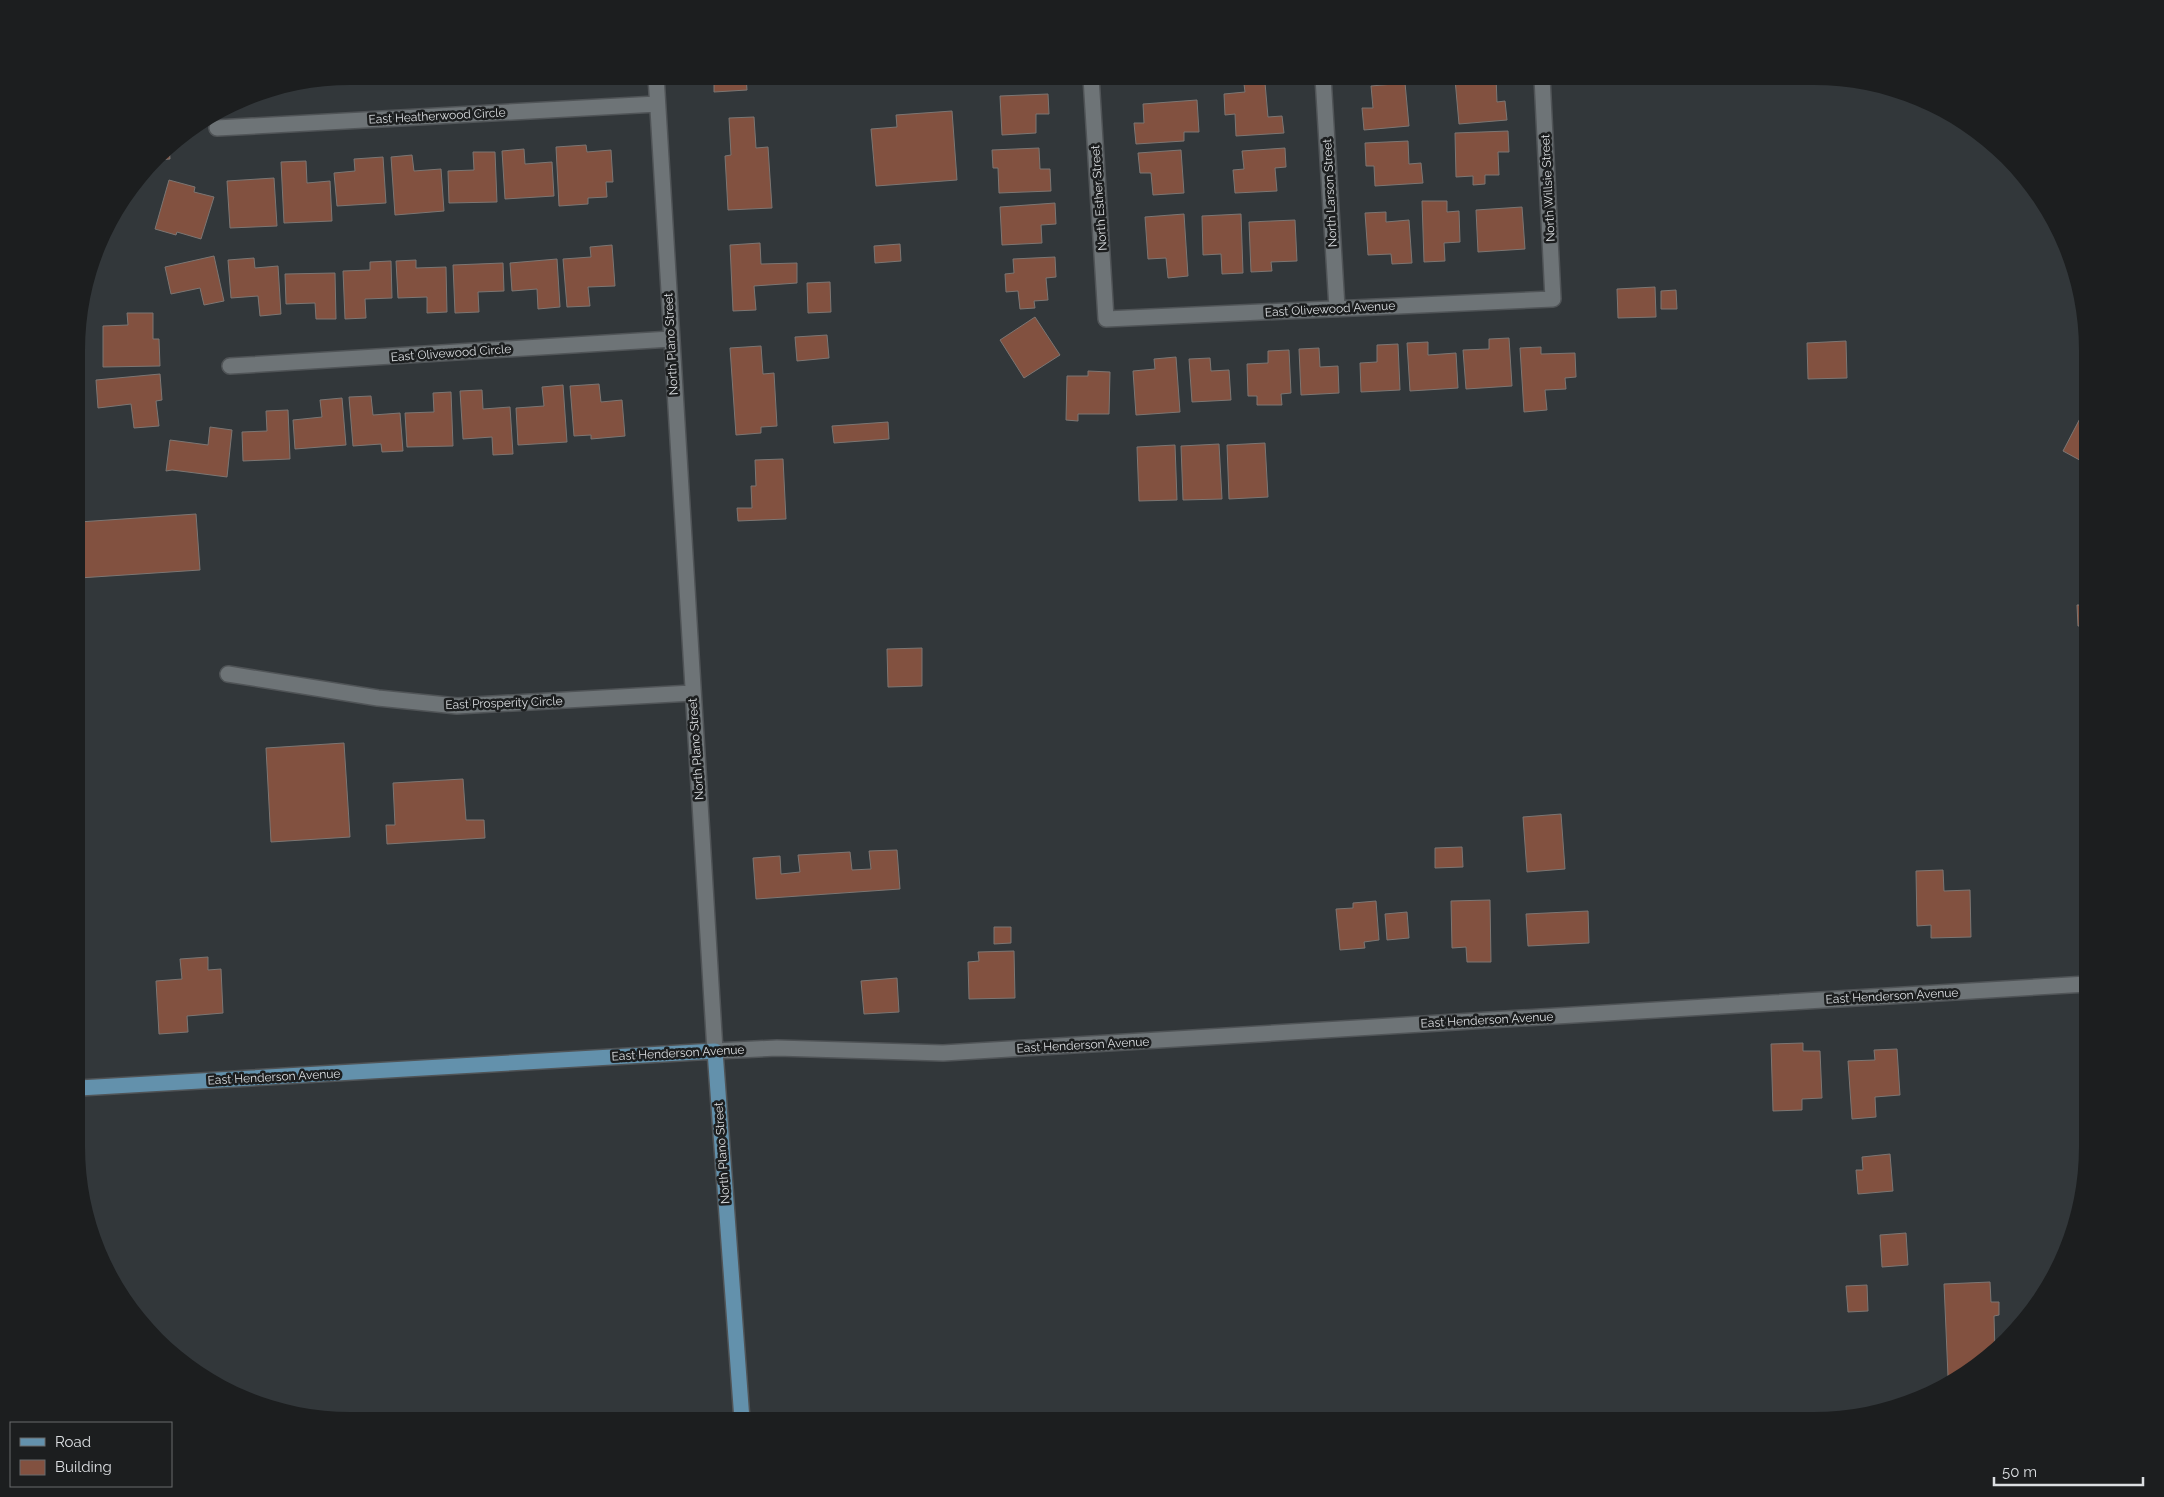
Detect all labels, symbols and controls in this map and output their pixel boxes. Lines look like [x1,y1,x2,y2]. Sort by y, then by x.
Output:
street label: East Heatherwood Circle [368,105,506,127]
street label: North Willsie Street [1538,134,1558,242]
street label: North Larson Street [1320,138,1340,248]
street label: North Esther Street [1088,145,1110,251]
street label: North Plano Street [661,293,681,395]
street label: East Olivewood Avenue [1264,299,1396,319]
street label: East Olivewood Circle [390,342,512,364]
street label: East Prosperity Circle [445,694,563,712]
street label: North Plano Street [685,697,707,801]
street label: East Henderson Avenue [1825,986,1959,1006]
street label: East Henderson Avenue [1420,1010,1554,1030]
street label: East Henderson Avenue [1016,1035,1150,1055]
street label: East Henderson Avenue [611,1043,745,1063]
street label: East Henderson Avenue [207,1067,341,1087]
street label: North Plano Street [711,1101,733,1205]
legend [10,1422,172,1487]
text: Road [55,1433,91,1451]
scale bar [1994,1454,2143,1486]
text: Building [55,1458,112,1476]
text: 50 m [2002,1463,2037,1481]

